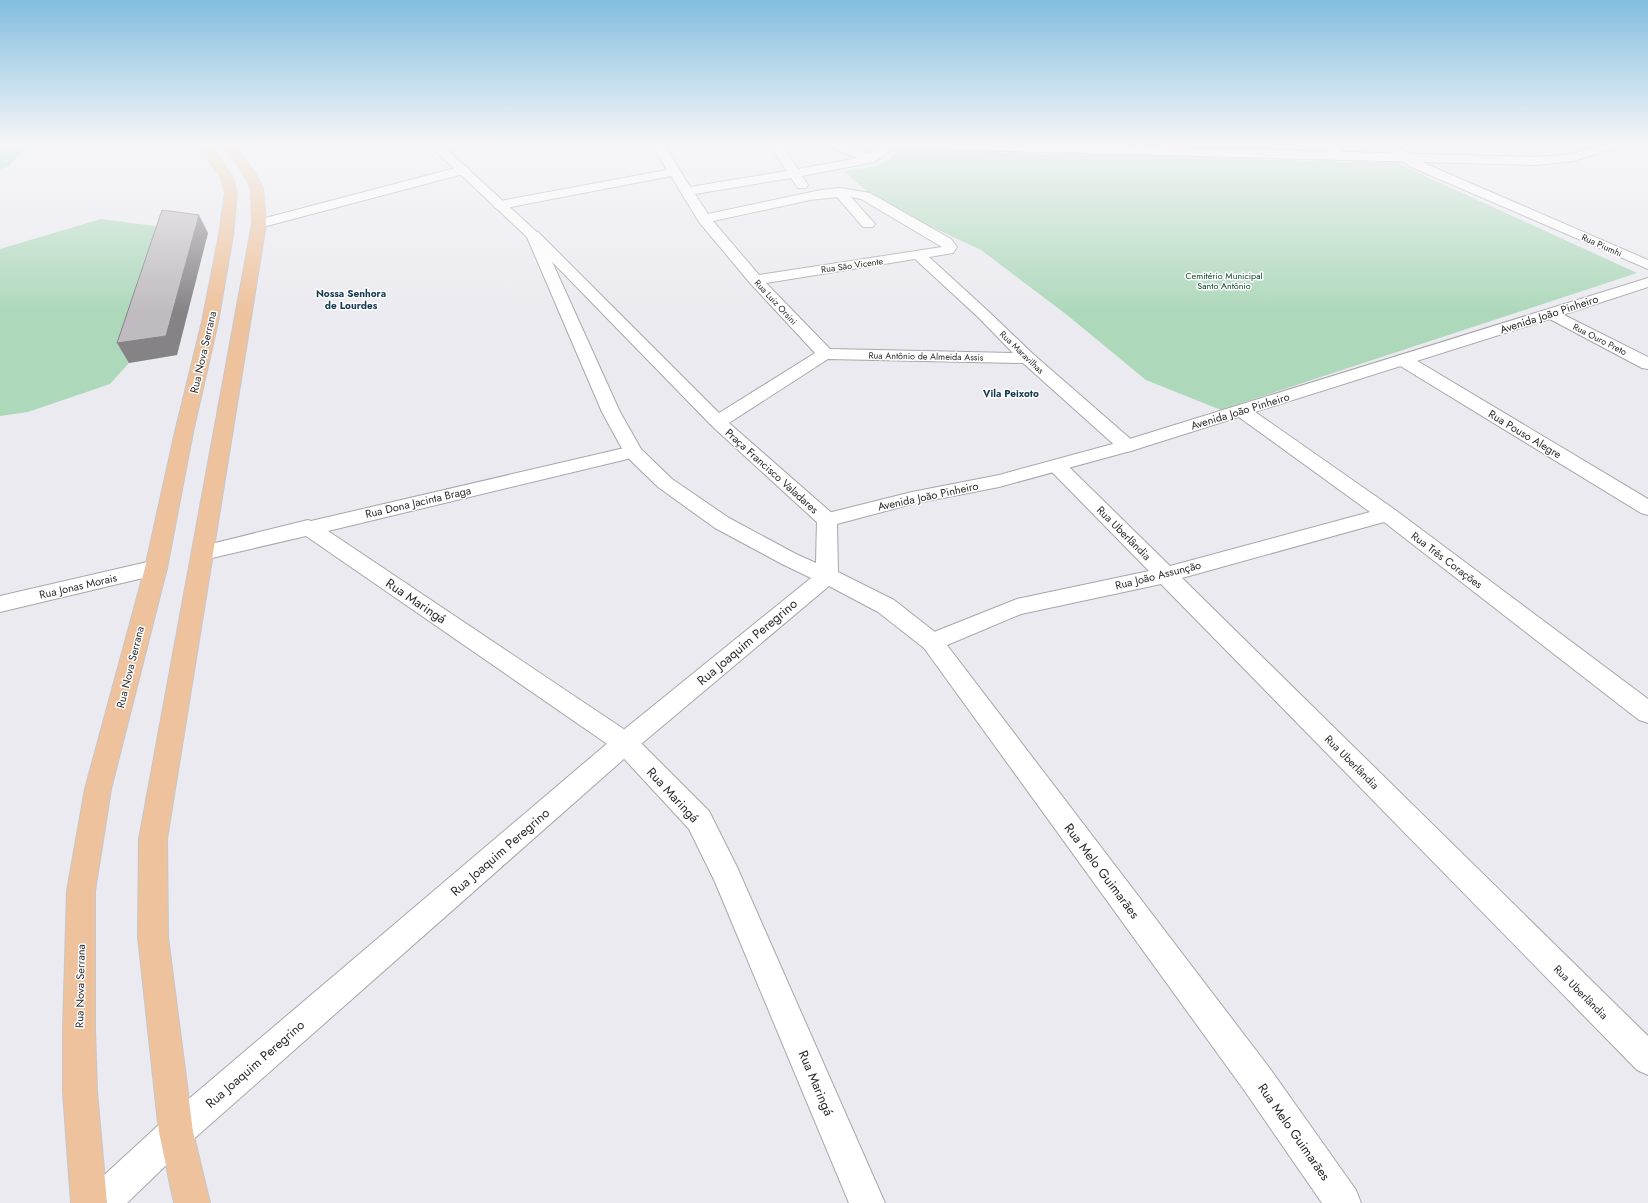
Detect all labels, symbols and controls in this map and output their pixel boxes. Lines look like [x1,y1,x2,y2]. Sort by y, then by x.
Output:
street label: Rua Piumhi [1580,230,1624,260]
street label: Rua São Vicente [820,254,884,276]
park label: Cemitério Municipal Santo Antônio [1185,269,1263,292]
street label: Rua Luiz Orsini [752,276,800,328]
district label: Nossa Senhora de Lourdes [316,286,386,313]
street label: Avenida João Pinheiro [1498,291,1600,337]
street label: Rua Nova Serrana [186,309,220,395]
street label: Rua Ouro Preto [1571,320,1629,358]
street label: Rua Maravilhas [997,328,1047,377]
street label: Rua Antônio de Almeida Assis [868,348,984,364]
district label: Vila Peixoto [982,386,1039,401]
street label: Avenida João Pinheiro [1189,388,1291,434]
street label: Rua Pouso Alegre [1485,406,1565,462]
street label: Praça Francisco Valadares [722,425,823,518]
street label: Avenida João Pinheiro [876,478,980,514]
street label: Rua Dona Jacinta Braga [363,482,473,522]
street label: Rua Uberlândia [1093,502,1155,564]
street label: Rua Três Corações [1408,528,1487,593]
street label: Rua João Assunção [1113,557,1203,593]
street label: Rua Jonas Morais [38,569,119,603]
street label: Rua Maringá [382,574,450,628]
street label: Rua Joaquim Peregrino [693,594,801,690]
street label: Rua Nova Serrana [112,624,148,710]
street label: Rua Uberlândia [1321,731,1383,793]
street label: Rua Maringá [642,763,704,827]
street label: Rua Joaquim Peregrino [446,804,554,900]
street label: Rua Melo Guimarães [1060,819,1144,923]
street label: Rua Nova Serrana [71,944,89,1028]
street label: Rua Uberlândia [1550,961,1612,1023]
street label: Rua Joaquim Peregrino [201,1016,309,1112]
street label: Rua Maringá [794,1047,838,1119]
street label: Rua Melo Guimarães [1253,1080,1335,1184]

